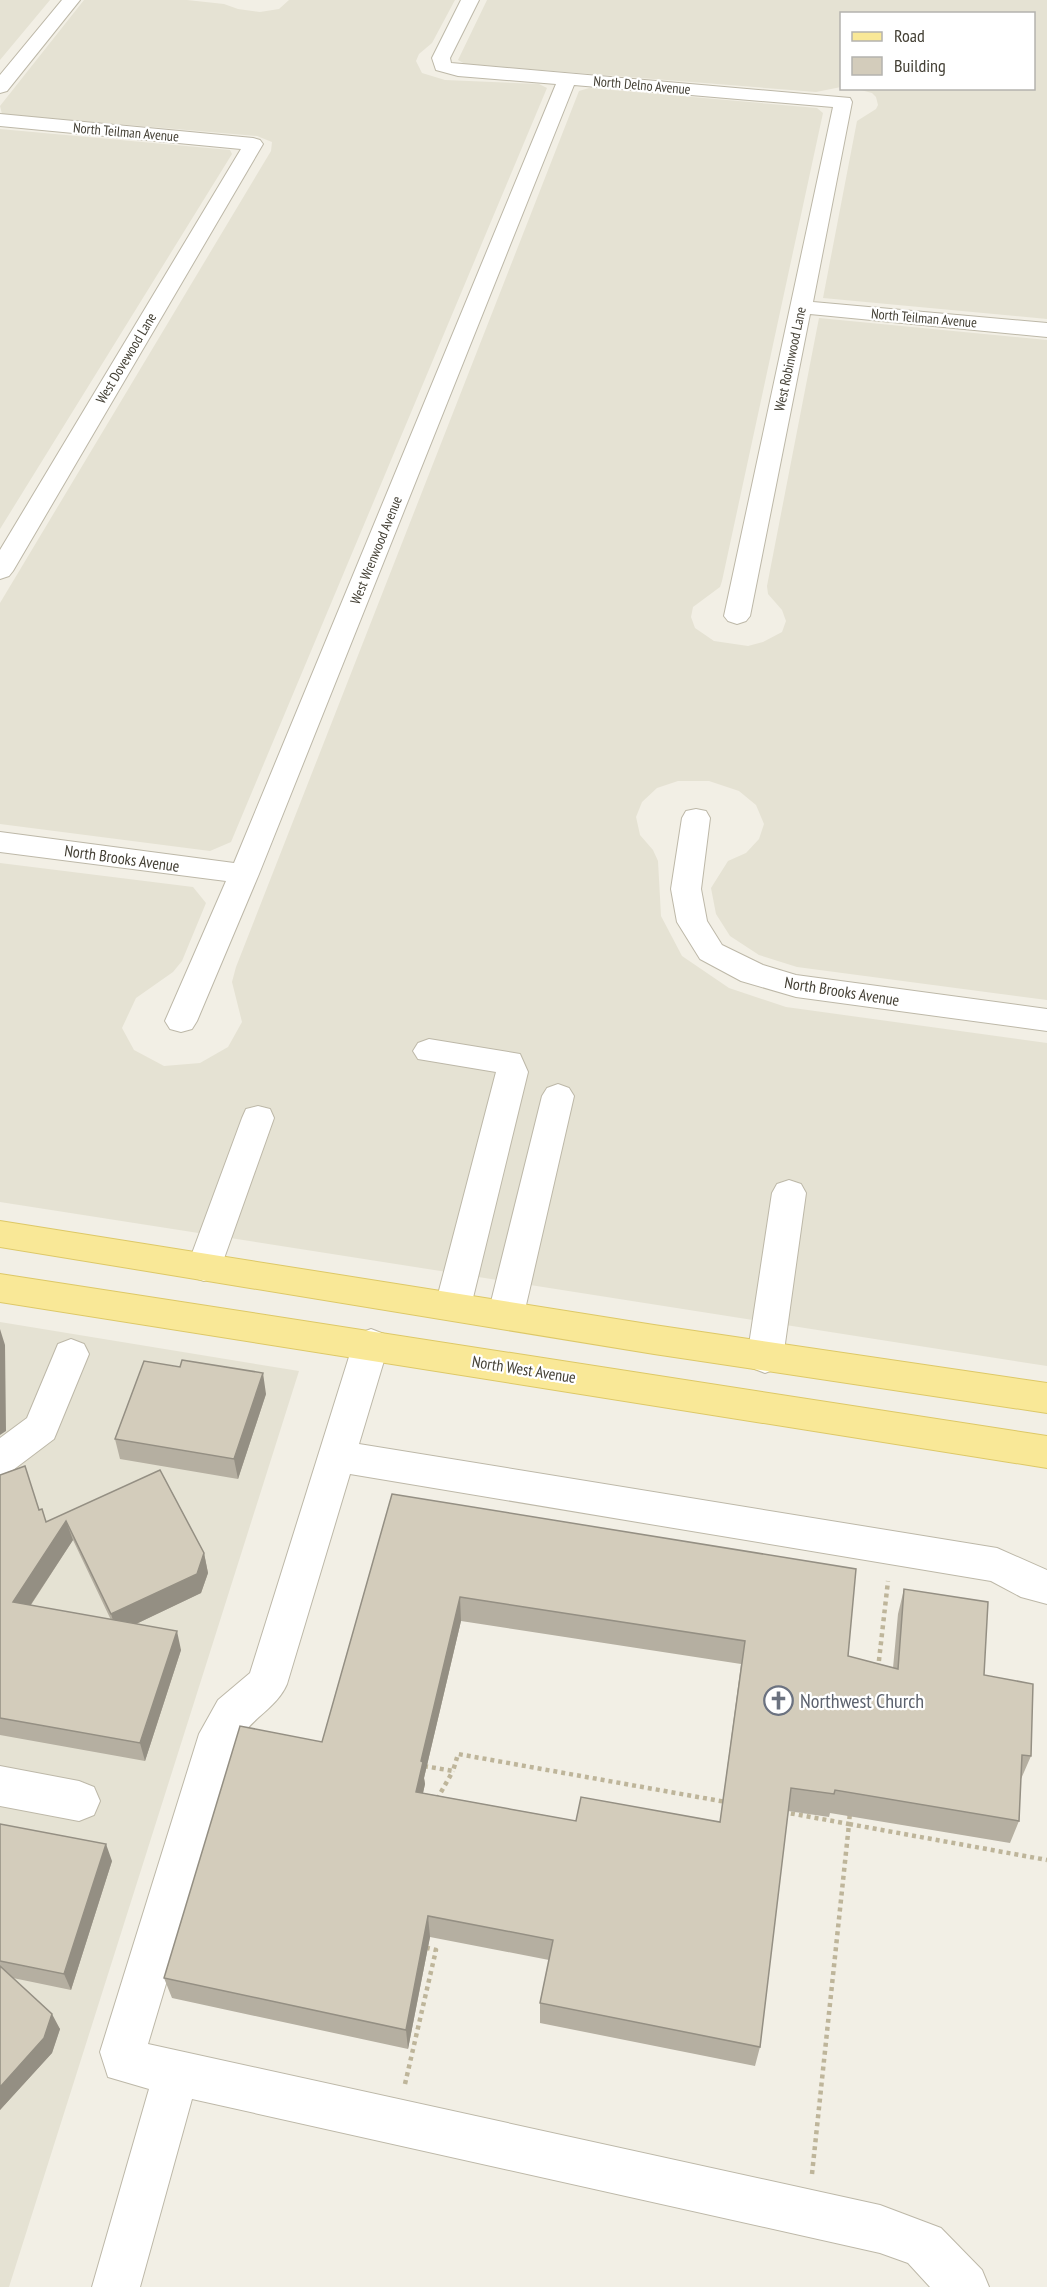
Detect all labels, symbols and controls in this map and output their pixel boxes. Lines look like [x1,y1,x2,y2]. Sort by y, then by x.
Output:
legend [840,12,1035,90]
text: Road [894,24,925,47]
text: Building [894,54,946,77]
street label: North Delno Avenue [593,72,691,98]
street label: North Teilman Avenue [72,118,180,146]
street label: North Teilman Avenue [870,304,978,332]
street label: West Robinwood Lane [770,305,810,413]
street label: West Dovewood Lane [92,309,160,407]
street label: West Wrenwood Avenue [346,493,406,607]
street label: North Brooks Avenue [63,840,181,876]
street label: North Brooks Avenue [783,972,901,1010]
street label: North West Avenue [471,1351,577,1387]
church icon: Northwest Church [763,1685,795,1717]
place label: Northwest Church [800,1688,924,1714]

